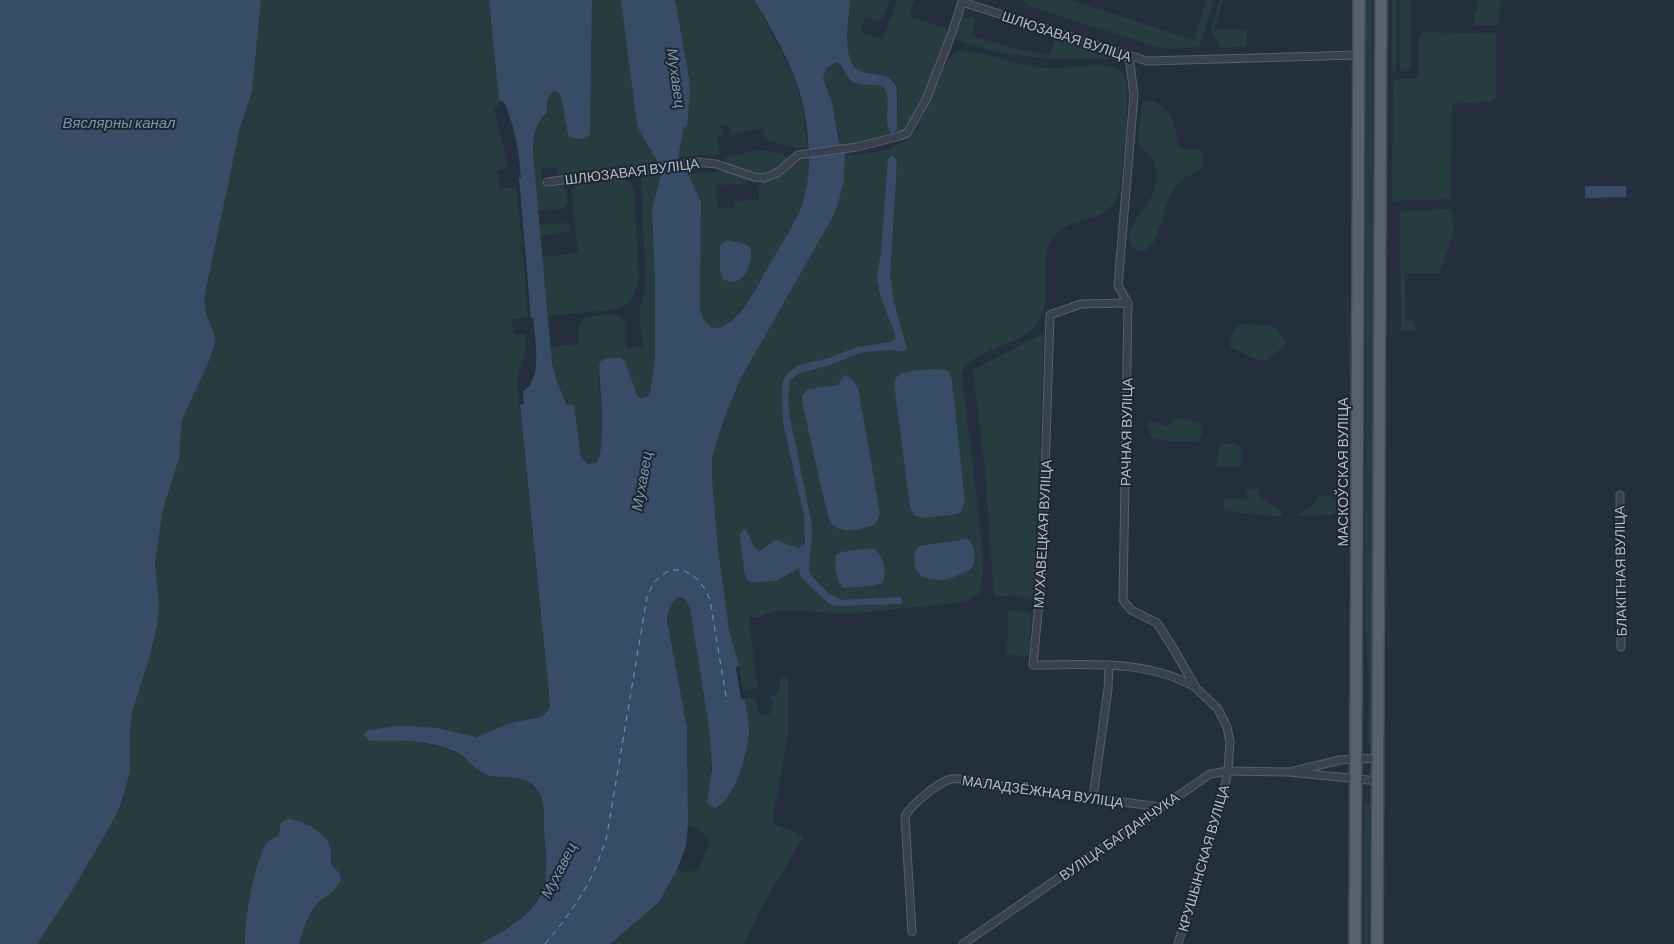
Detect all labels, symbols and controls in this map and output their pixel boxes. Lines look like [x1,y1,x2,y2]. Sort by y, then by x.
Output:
street label: ШЛЮЗАВАЯ ВУЛІЦА [1000,7,1135,65]
water label: Мухавец [664,47,690,110]
water label: Вяслярны канал [63,113,176,131]
street label: ШЛЮЗАВАЯ ВУЛІЦА [564,154,701,188]
street label: РАЧНАЯ ВУЛІЦА [1117,377,1135,486]
street label: МАСКОЎСКАЯ ВУЛІЦА [1334,397,1351,547]
water label: Мухавец [627,449,655,512]
street label: МУХАВЕЦКАЯ ВУЛІЦА [1030,459,1054,609]
street label: БЛАКІТНАЯ ВУЛІЦА [1610,505,1630,637]
street label: МАЛАДЗЁЖНАЯ ВУЛІЦА [961,771,1126,811]
street label: КРУШЫНСКАЯ ВУЛІЦА [1174,782,1232,933]
street label: ВУЛІЦА БАГДАНЧУКА [1056,788,1183,884]
water label: Мухавец [536,839,580,901]

